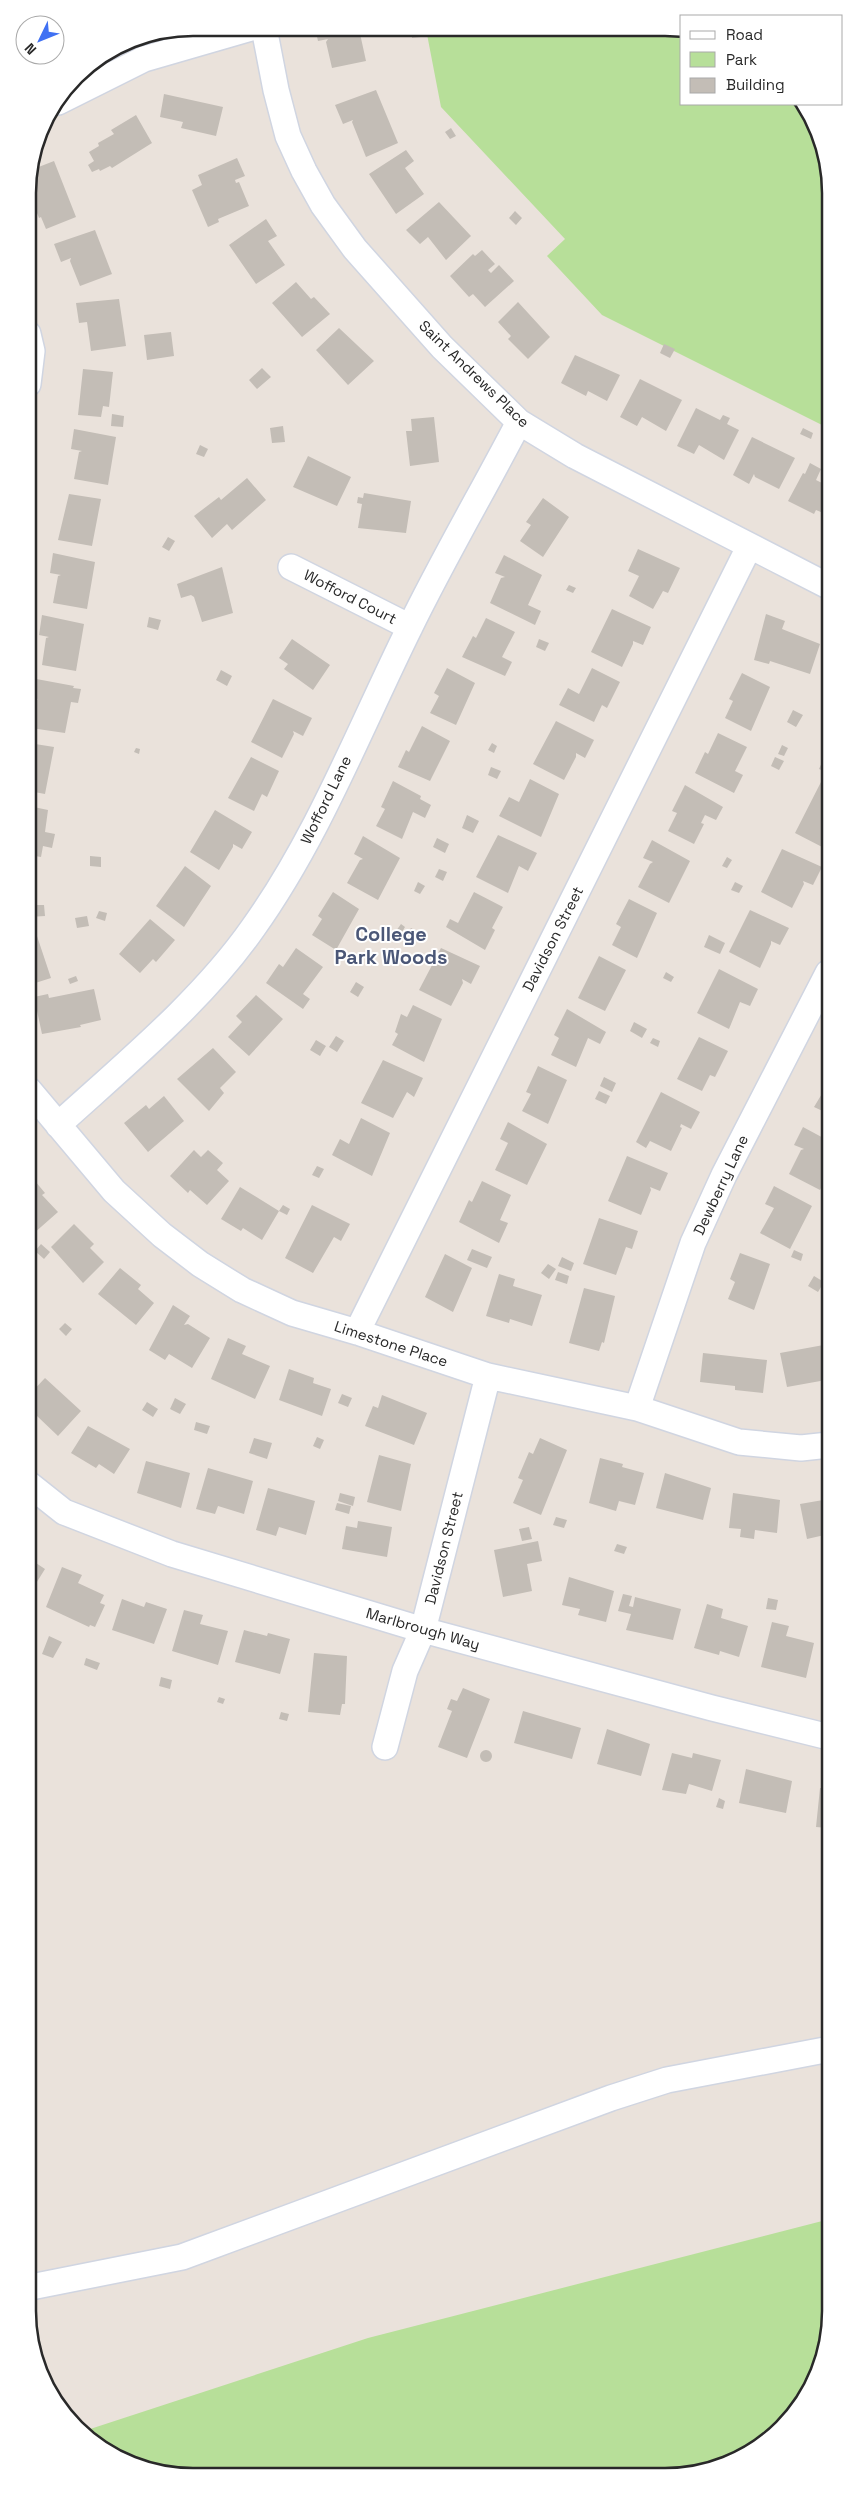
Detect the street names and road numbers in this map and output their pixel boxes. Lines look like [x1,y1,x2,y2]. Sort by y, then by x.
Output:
street label: Saint Andrews Place [415,316,534,431]
street label: Wofford Court [301,565,400,628]
street label: Wofford Lane [296,752,355,847]
street label: Davidson Street [518,883,587,995]
street label: Dewberry Lane [689,1132,752,1238]
street label: Limestone Place [332,1316,450,1371]
street label: Davidson Street [420,1489,467,1606]
street label: Marlbrough Way [364,1603,482,1654]

